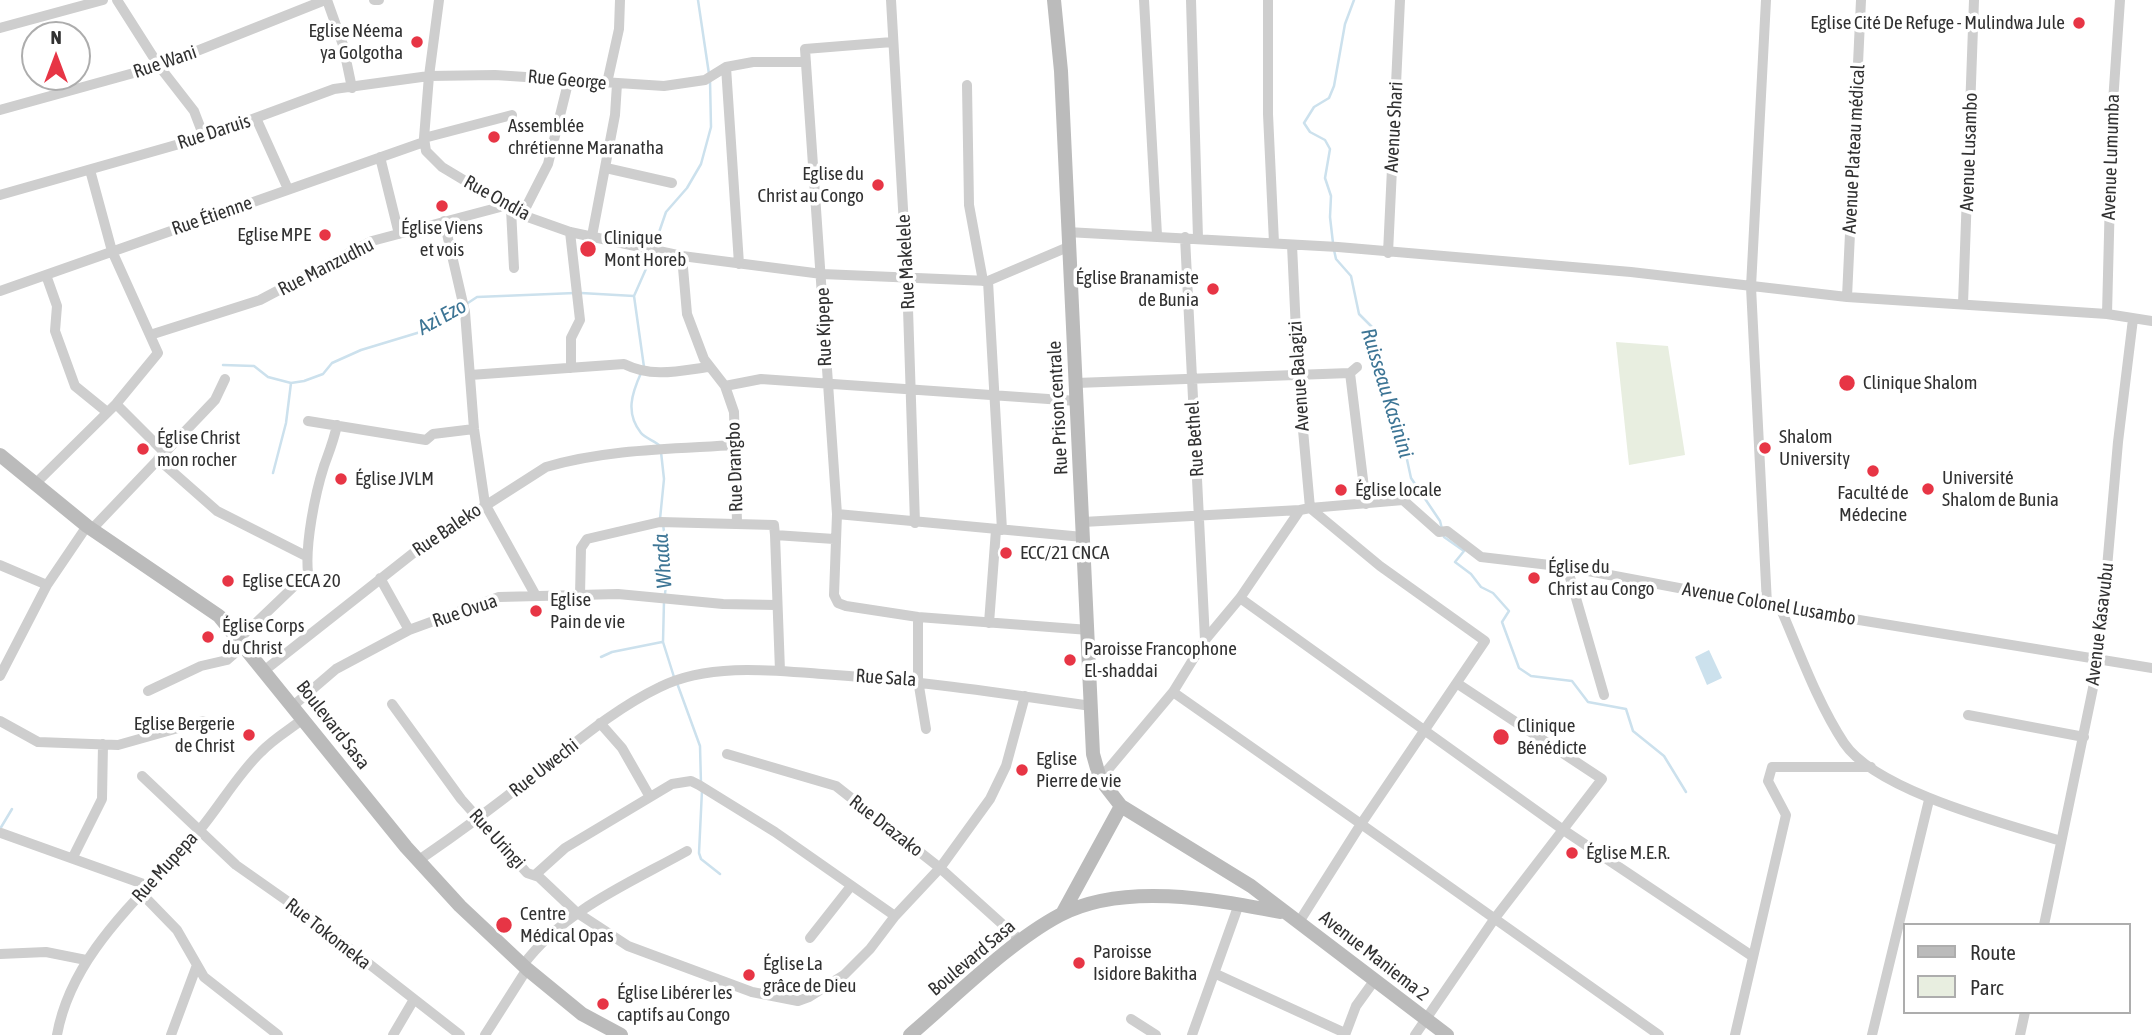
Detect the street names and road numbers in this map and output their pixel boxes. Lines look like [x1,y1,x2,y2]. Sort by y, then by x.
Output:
street label: Rue Wani [130,41,200,83]
street label: Avenue Plateau médical [1838,64,1870,234]
street label: Rue George [527,65,607,95]
street label: Avenue Shari [1380,81,1408,173]
street label: Avenue Lusambo [1956,92,1982,212]
street label: Avenue Lumumba [2097,94,2125,220]
street label: Rue Daruis [175,110,253,154]
street label: Rue Ondia [460,170,534,226]
street label: Rue Étienne [169,192,255,240]
street label: Rue Makelele [892,214,920,310]
street label: Rue Manzudhu [274,233,378,301]
street label: Rue Kipepe [811,287,837,367]
street label: Avenue Balagizi [1284,320,1314,432]
street label: Rue Prison centrale [1043,340,1073,476]
street label: Rue Bethel [1181,400,1209,478]
street label: Rue Drangbo [722,422,748,512]
street label: Rue Baleko [408,499,486,561]
street label: Avenue Kasavubu [2081,561,2119,687]
street label: Avenue Colonel Lusambo [1681,578,1857,630]
street label: Rue Ovua [430,589,500,633]
street label: Rue Sala [855,665,917,691]
street label: Boulevard Sasa [291,676,375,774]
street label: Rue Uwechi [505,734,583,802]
street label: Rue Drazako [845,790,927,862]
street label: Rue Uringi [464,804,530,874]
street label: Rue Mupepa [127,827,203,907]
street label: Rue Tokomeka [281,893,375,975]
street label: Avenue Maniema 2 [1315,906,1433,1006]
street label: Boulevard Sasa [924,915,1020,1001]

